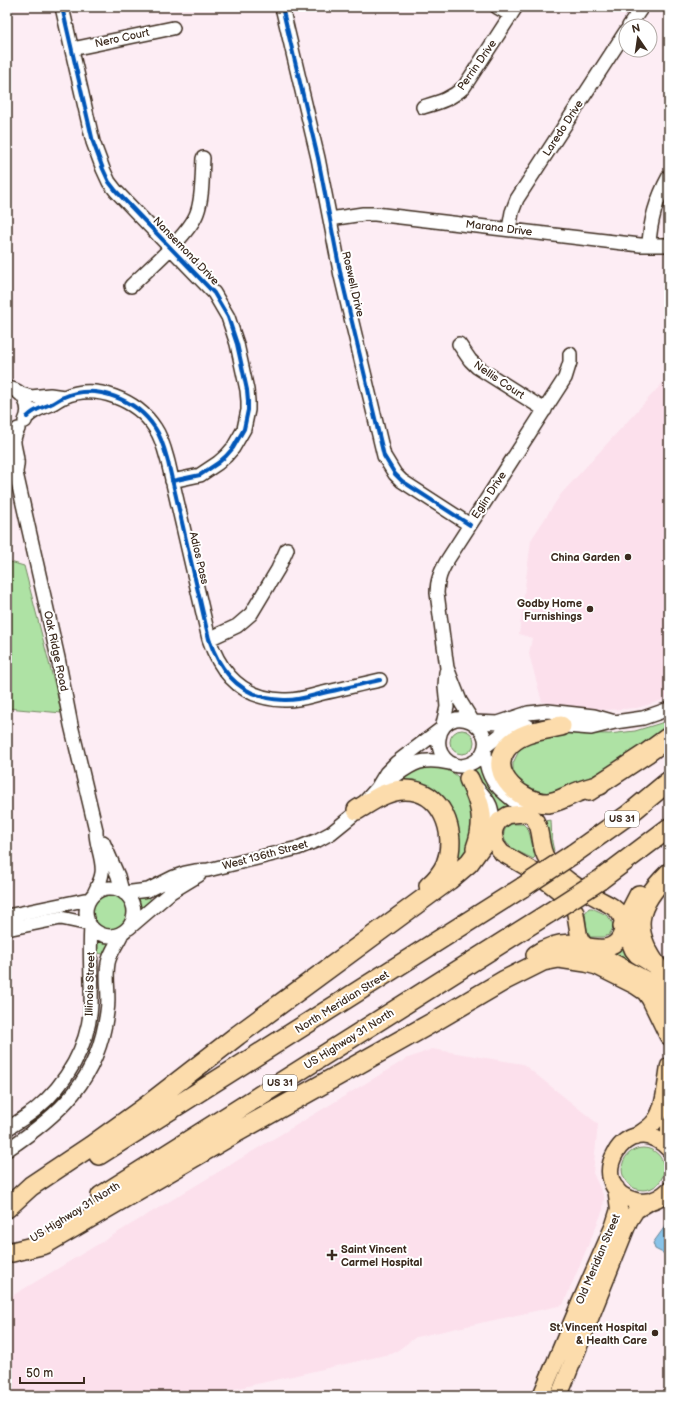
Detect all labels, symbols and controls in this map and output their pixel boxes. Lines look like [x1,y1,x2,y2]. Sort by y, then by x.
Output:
north arrow [618,18,658,58]
text: N [630,21,641,36]
street label: Nero Court [94,26,151,50]
street label: Perrin Drive [455,37,499,93]
street label: Laredo Drive [540,97,586,158]
street label: Nansemond Drive [150,214,222,288]
street label: Marana Drive [465,217,533,239]
street label: Roswell Drive [339,250,367,319]
street label: Nellis Court [471,358,527,402]
street label: Eglin Drive [469,469,509,521]
street label: Adios Pass [187,530,211,586]
place label: China Garden [551,551,620,564]
marker: China Garden [623,552,633,562]
place label: Godby Home Furnishings [517,597,583,623]
marker: Godby Home Furnishings [585,604,595,614]
street label: Oak Ridge Road [41,610,71,692]
road number: US 31 [605,811,639,827]
street label: West 136th Street [221,837,310,873]
street label: Illinois Street [82,951,98,1016]
street label: North Meridian Street [293,968,392,1036]
street label: US Highway 31 North [302,1006,396,1072]
road number: US 31 [263,1075,297,1091]
street label: US Highway 31 North [28,1179,122,1245]
street label: Old Meridian Street [573,1211,623,1306]
place label: Saint Vincent Carmel Hospital [341,1243,423,1269]
marker: Saint Vincent Carmel Hospital [326,1249,338,1261]
place label: St. Vincent Hospital & Health Care [550,1321,647,1347]
marker: St. Vincent Hospital & Health Care [650,1328,660,1338]
scale bar [20,1359,84,1385]
text: 50 m [26,1366,53,1381]

